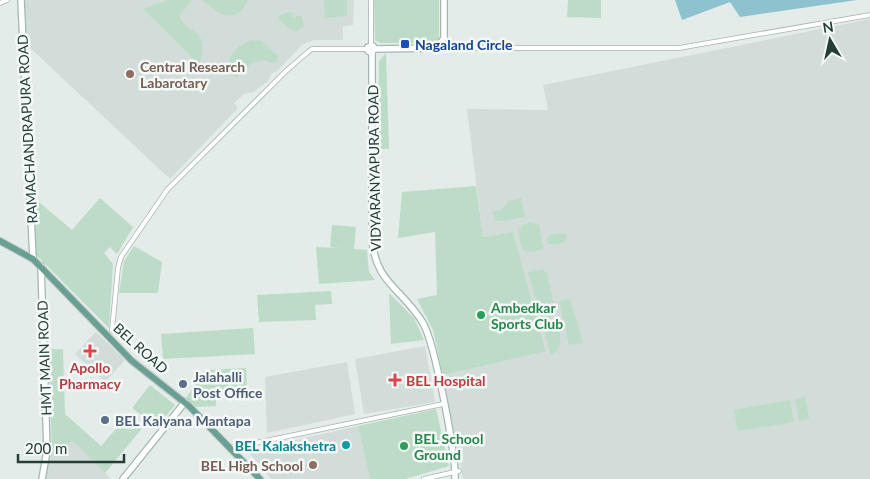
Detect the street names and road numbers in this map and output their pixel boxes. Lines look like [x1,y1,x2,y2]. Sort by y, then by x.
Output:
street label: RAMACHANDRAPURA ROAD [14,34,40,224]
street label: VIDYARANYAPURA ROAD [364,85,384,251]
street label: HMT MAIN ROAD [33,300,55,416]
street label: BEL ROAD [110,319,172,377]

